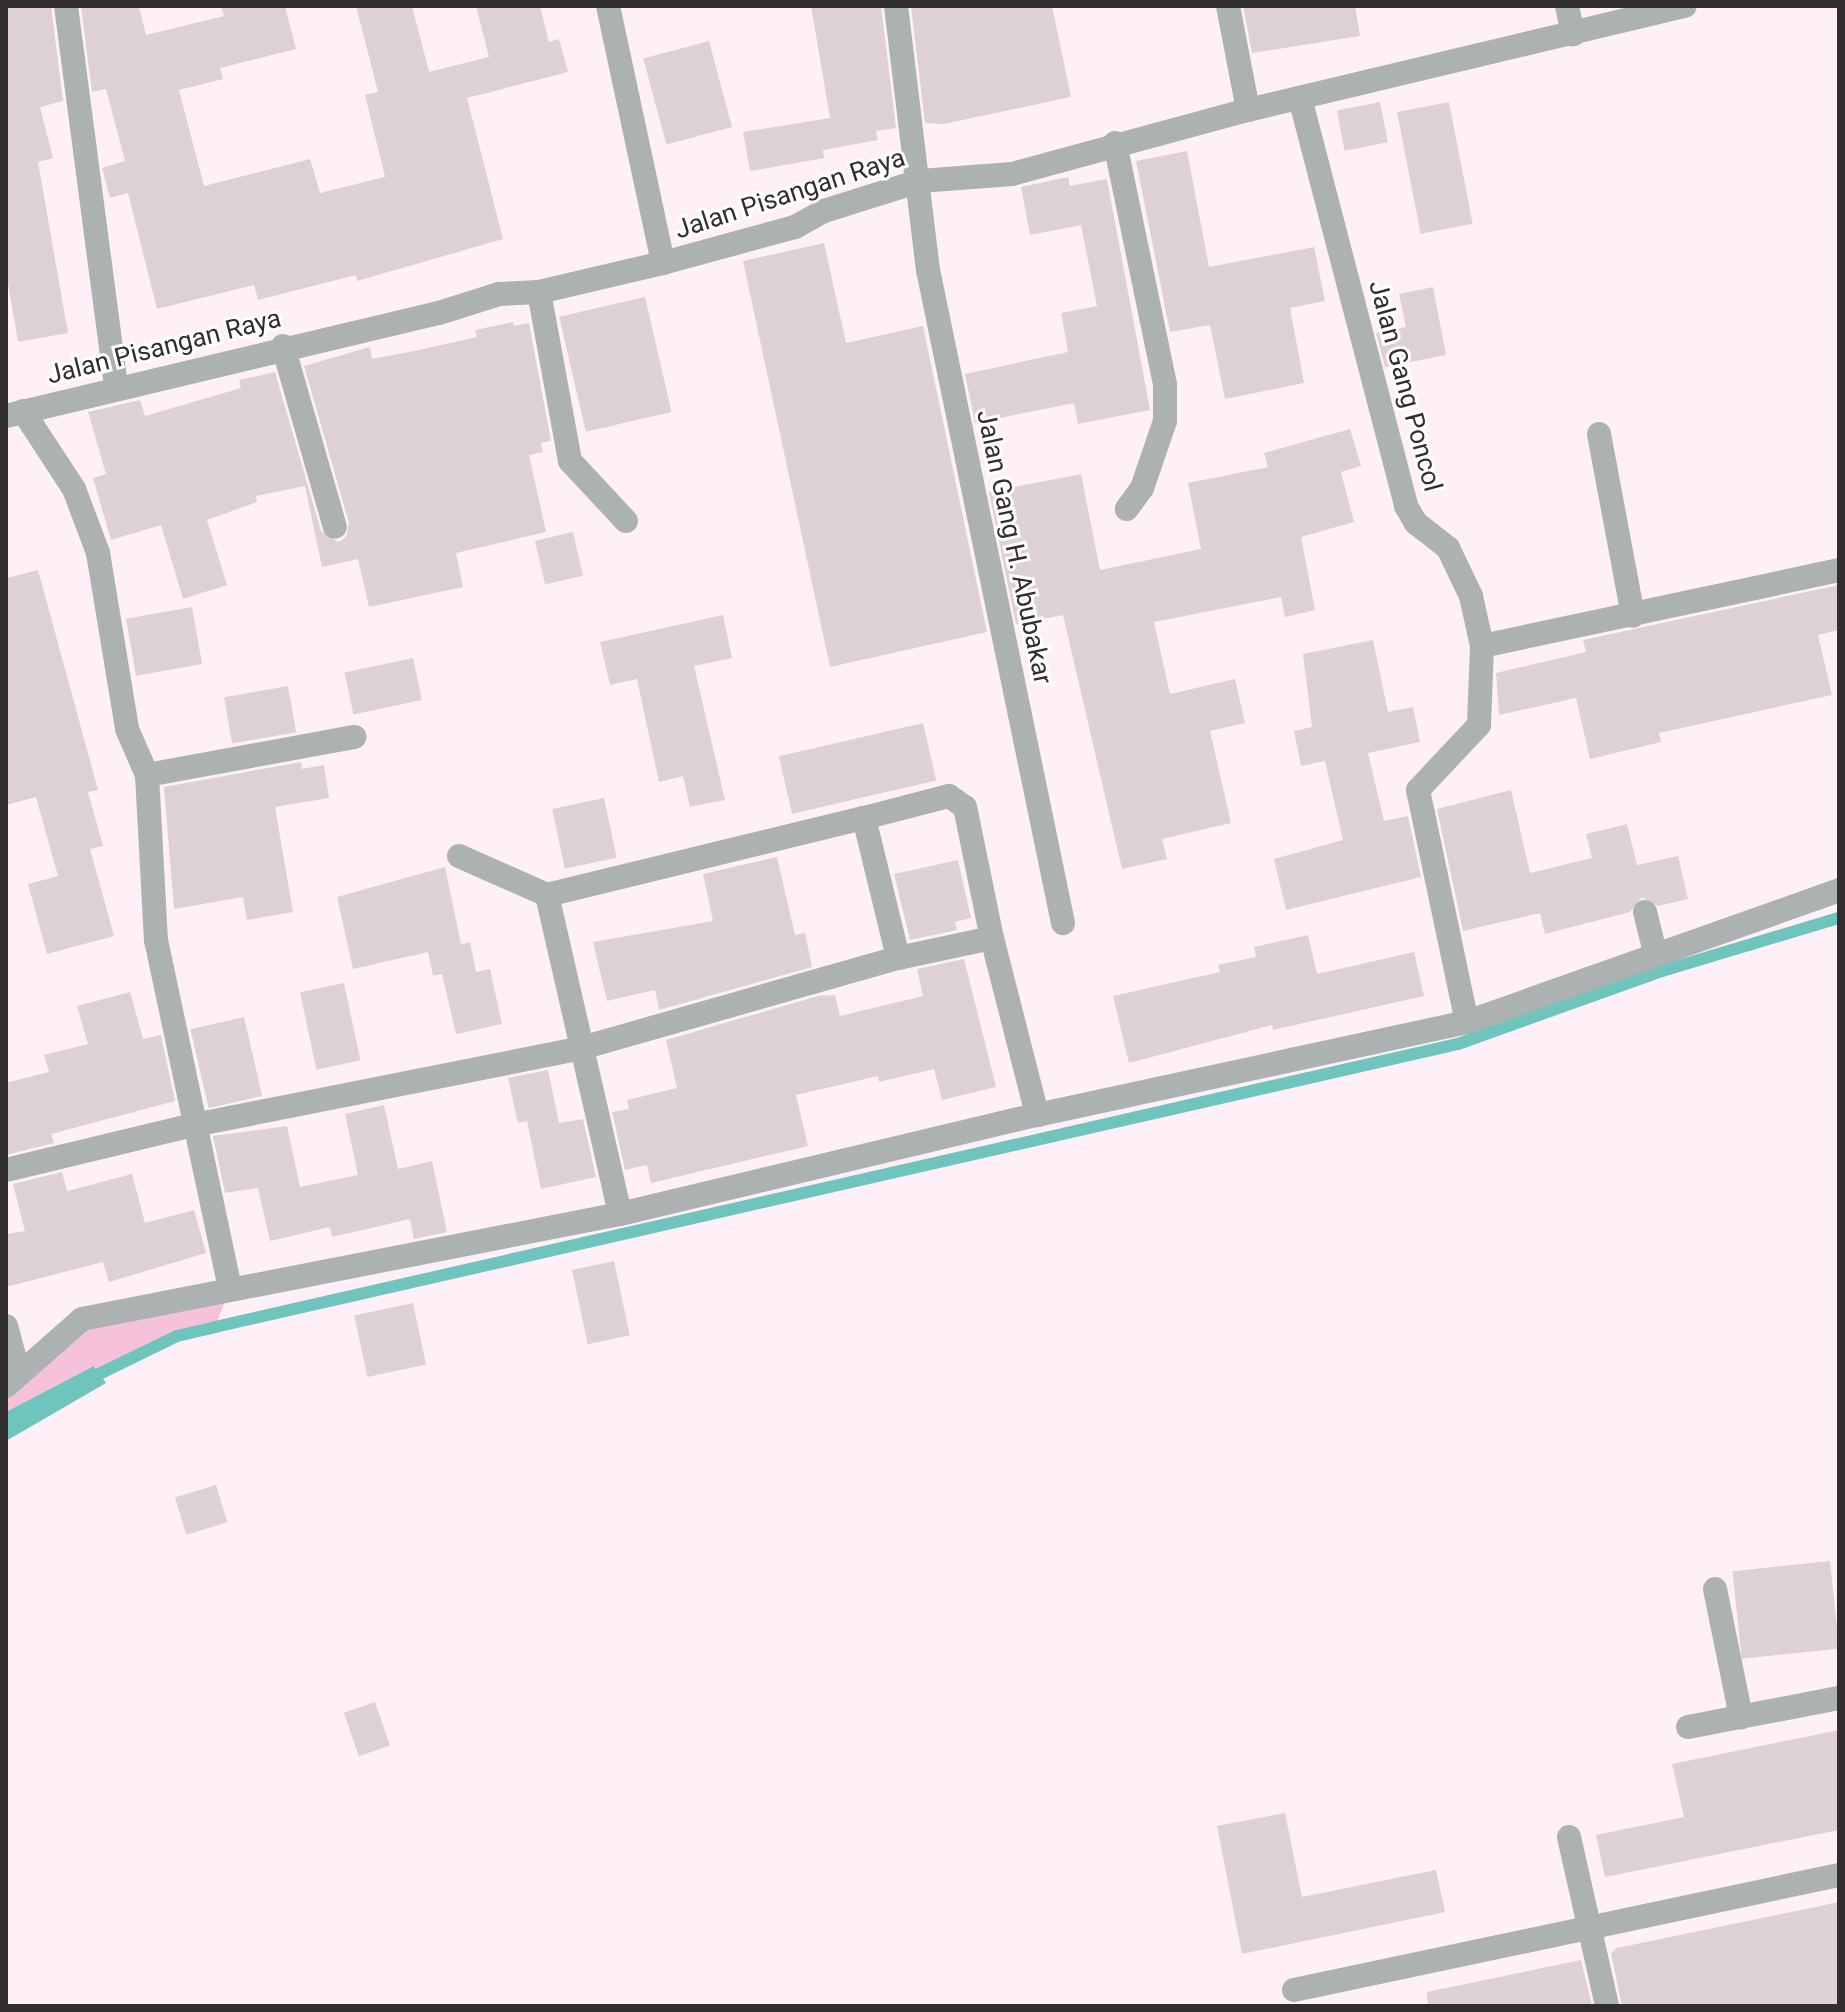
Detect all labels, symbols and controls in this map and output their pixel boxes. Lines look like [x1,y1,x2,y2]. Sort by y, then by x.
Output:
street label: Jalan Pisangan Raya [671,142,909,246]
street label: Jalan Gang Poncol [1362,277,1448,495]
street label: Jalan Pisangan Raya [44,303,284,391]
street label: Jalan Gang H. Abubakar [970,407,1058,687]

